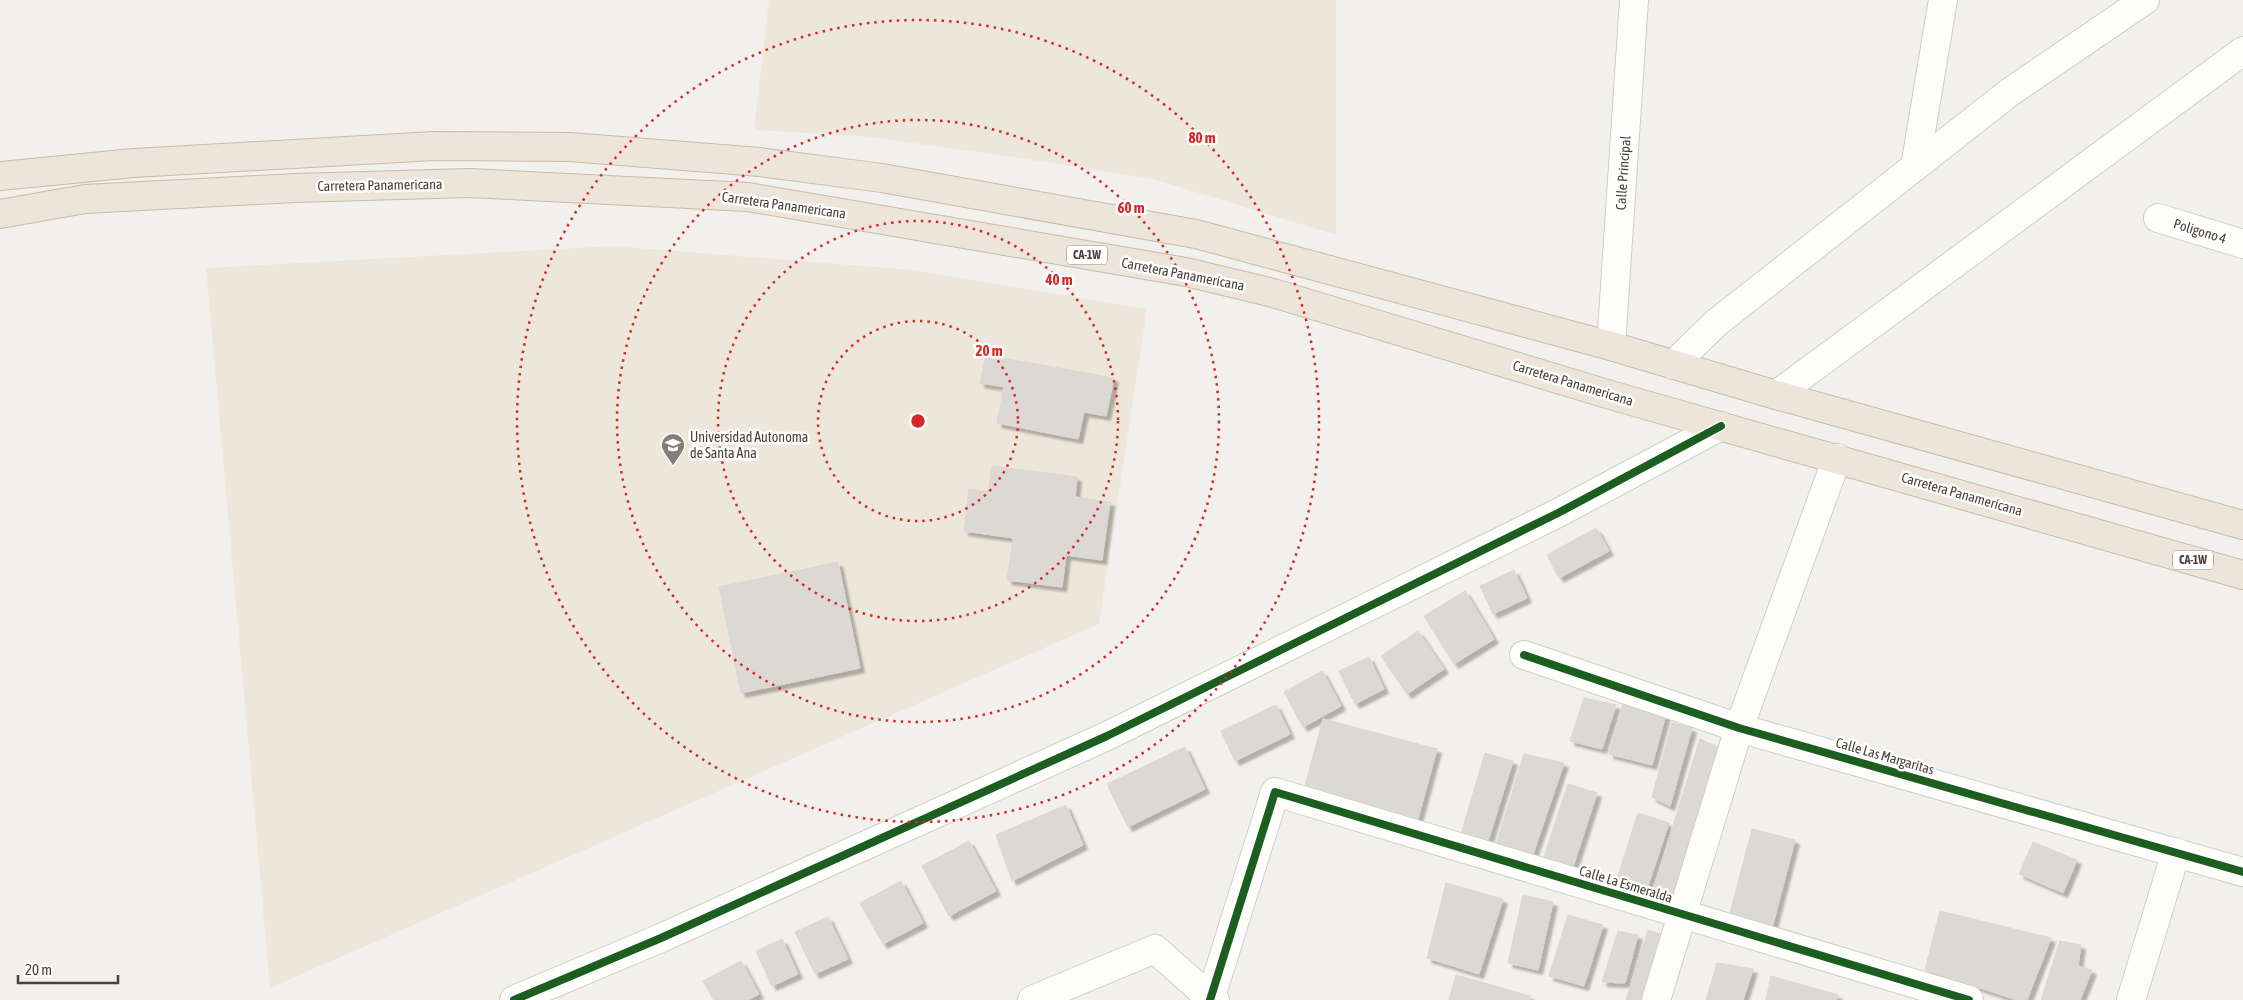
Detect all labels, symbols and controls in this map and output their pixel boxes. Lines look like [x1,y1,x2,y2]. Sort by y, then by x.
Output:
text: 80 m [1189,129,1216,146]
street label: Calle Principal [1612,135,1634,211]
street label: Carretera Panamericana [317,176,443,194]
street label: Carretera Panamericana [721,188,847,222]
text: 60 m [1118,199,1145,216]
street label: Poligono 4 [2172,215,2229,247]
road number: CA-1W [1067,246,1107,264]
street label: Carretera Panamericana [1120,254,1246,294]
text: 40 m [1045,271,1073,288]
text: 20 m [976,342,1003,359]
street label: Carretera Panamericana [1511,357,1635,409]
centre of rings [909,412,927,430]
place label: Universidad Autonoma de Santa Ana [690,429,808,461]
school or university icon: Universidad Autonoma de Santa Ana [660,432,686,466]
street label: Carretera Panamericana [1900,469,2024,519]
road number: CA-1W [2173,550,2213,570]
street label: Calle Las Margaritas [1834,734,1936,778]
street label: Calle La Esmeralda [1577,862,1675,906]
scale bar [18,952,118,984]
text: 20 m [25,961,52,978]

